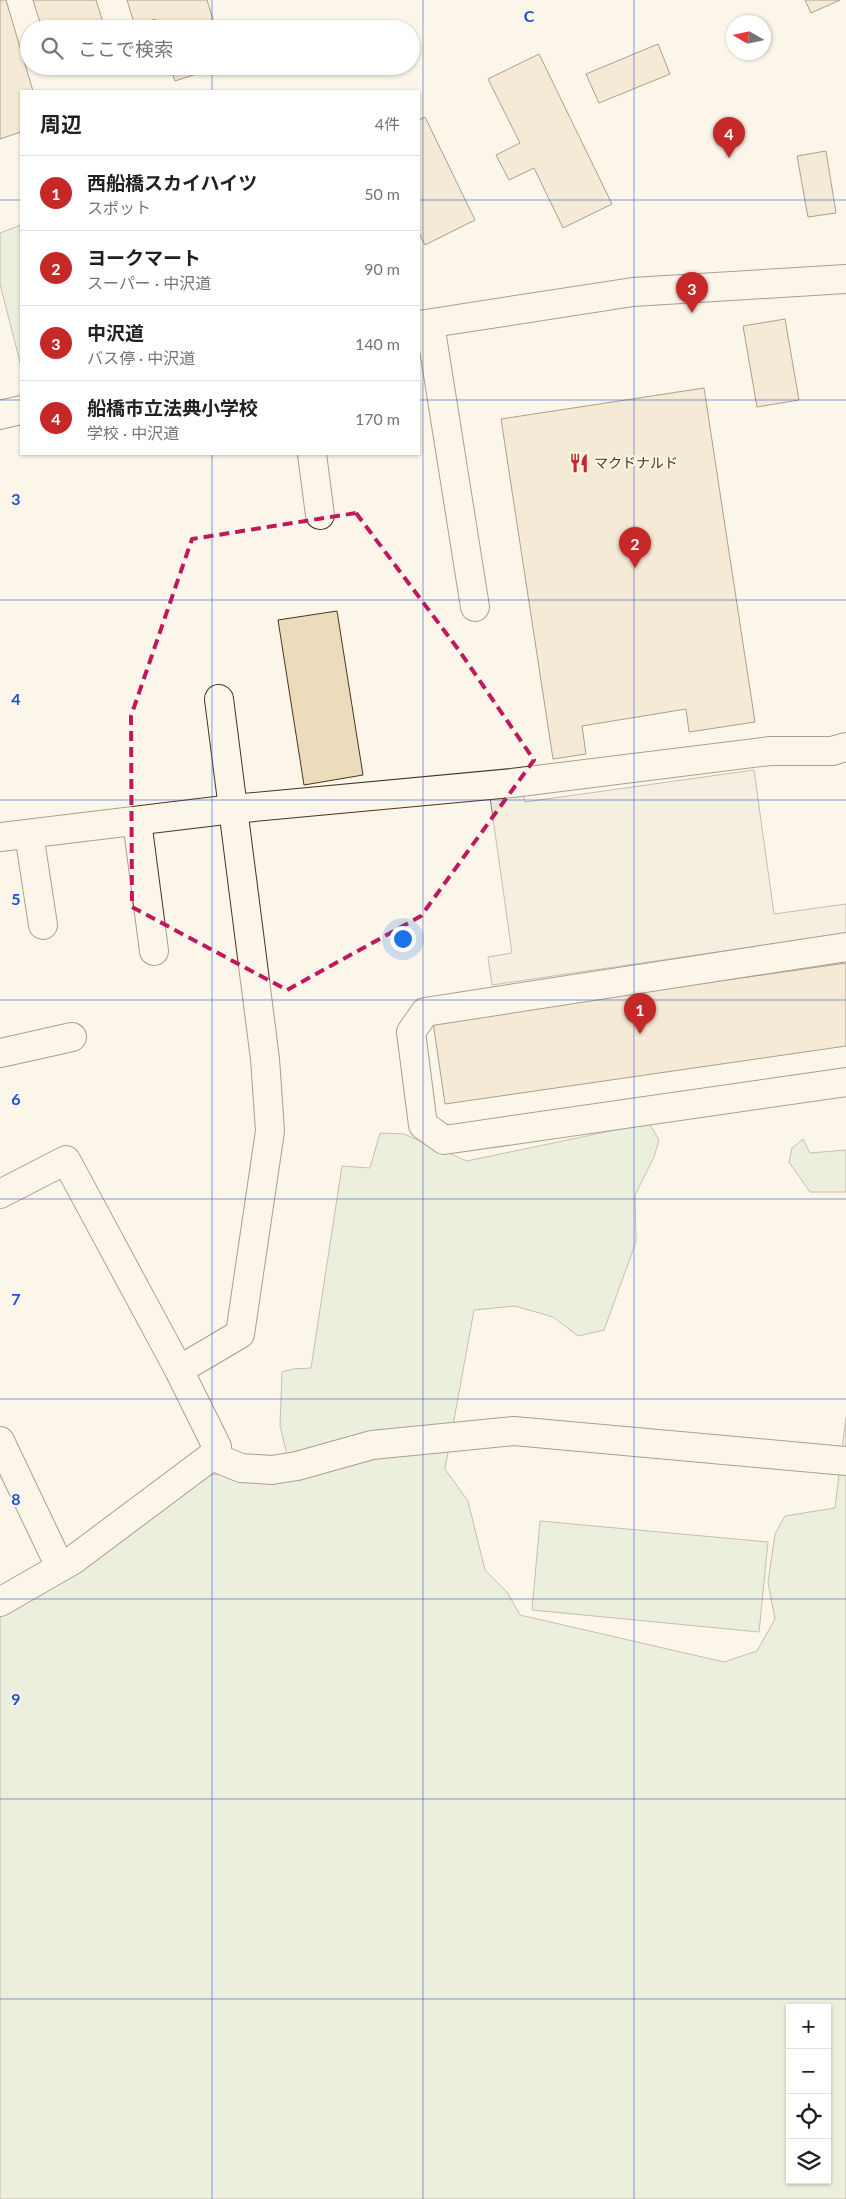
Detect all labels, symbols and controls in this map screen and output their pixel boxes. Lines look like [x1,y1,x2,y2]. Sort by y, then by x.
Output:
text: C [524,6,535,25]
north arrow [726,15,771,60]
search box [20,20,420,75]
icon: search [38,34,66,62]
text: ここで検索 [78,37,173,60]
text: 周辺 [40,111,82,136]
text: 4件 [375,114,400,133]
pin: 4 [713,117,745,158]
text: 西船橋スカイハイツ [87,171,257,194]
text: 1 [51,184,61,203]
text: 50 m [364,184,400,203]
text: スポット [87,198,151,217]
text: ヨークマート [87,246,201,269]
text: 2 [51,259,61,278]
text: 90 m [364,259,400,278]
pin: 3 [676,272,708,313]
text: スーパー · 中沢道 [87,273,211,292]
text: 中沢道 [87,321,144,344]
text: 3 [51,334,61,353]
text: 140 m [355,334,400,353]
text: バス停 · 中沢道 [87,348,195,367]
text: 船橋市立法典小学校 [87,396,258,419]
text: 4 [51,409,61,428]
text: 170 m [355,409,400,428]
text: 学校 · 中沢道 [87,423,179,442]
restaurant icon: マクドナルド [568,452,590,474]
place label: マクドナルド [594,454,678,471]
text: 3 [11,489,21,508]
pin: 2 [619,527,651,568]
text: 4 [11,689,21,708]
text: 5 [11,889,21,908]
your location [390,926,416,952]
pin: 1 [624,993,656,1034]
text: 6 [11,1089,21,1108]
text: 7 [11,1289,21,1308]
text: 8 [11,1489,21,1508]
text: 9 [11,1689,21,1708]
map controls [786,2004,831,2184]
button: + [786,2004,831,2049]
button: − [786,2049,831,2094]
button: locate [786,2094,831,2139]
button: layers [786,2139,831,2184]

